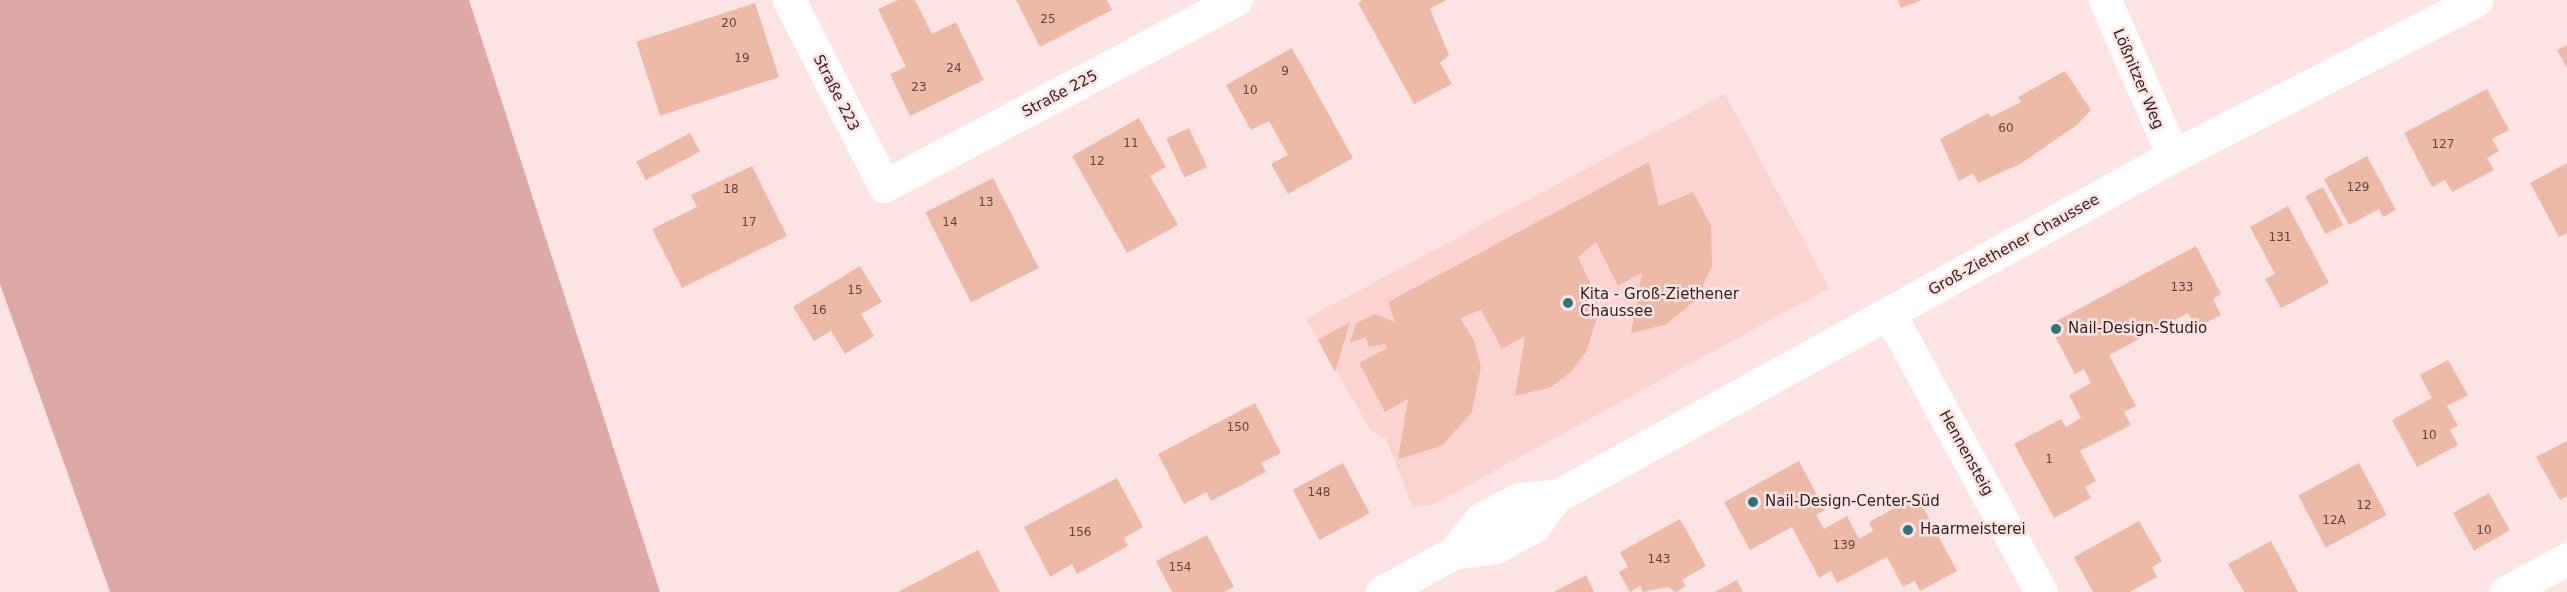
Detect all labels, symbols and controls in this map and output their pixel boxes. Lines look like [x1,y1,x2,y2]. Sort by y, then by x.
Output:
house number: 25 [1040,13,1056,27]
house number: 20 [721,17,737,31]
street label: Lößnitzer Weg [2109,26,2167,132]
house number: 19 [734,52,750,66]
street label: Straße 223 [809,52,863,134]
house number: 24 [946,62,962,76]
house number: 9 [1281,65,1289,79]
street label: Straße 225 [1019,67,1101,121]
house number: 23 [911,81,927,95]
house number: 10 [1242,84,1258,98]
house number: 60 [1998,122,2014,136]
house number: 11 [1123,137,1139,151]
house number: 127 [2432,138,2454,152]
house number: 12 [1089,155,1105,169]
house number: 129 [2347,181,2369,195]
house number: 18 [723,183,739,197]
street label: Groß-Ziethener Chaussee [1925,190,2103,300]
house number: 13 [978,196,994,210]
house number: 17 [741,216,757,230]
house number: 14 [942,216,958,230]
house number: 131 [2269,231,2291,245]
house number: 133 [2171,281,2193,295]
house number: 15 [847,284,863,298]
place label: Kita - Groß-Ziethener Chaussee [1580,285,1739,320]
marker: Kita - Groß-Ziethener Chaussee [1561,296,1575,310]
house number: 16 [811,304,827,318]
place label: Nail-Design-Studio [2068,320,2207,338]
marker: Nail-Design-Studio [2049,322,2063,336]
street label: Hennensteig [1935,407,1997,499]
house number: 150 [1227,421,1249,435]
house number: 10 [2421,429,2437,443]
house number: 1 [2045,453,2053,467]
house number: 148 [1308,486,1330,500]
place label: Nail-Design-Center-Süd [1765,493,1940,511]
marker: Nail-Design-Center-Süd [1746,495,1760,509]
house number: 12 [2356,499,2372,513]
house number: 12A [2322,514,2346,528]
place label: Haarmeisterei [1920,521,2026,539]
marker: Haarmeisterei [1901,523,1915,537]
house number: 10 [2476,524,2492,538]
house number: 156 [1069,526,1091,540]
house number: 139 [1833,539,1855,553]
house number: 143 [1648,553,1670,567]
house number: 154 [1169,561,1191,575]

